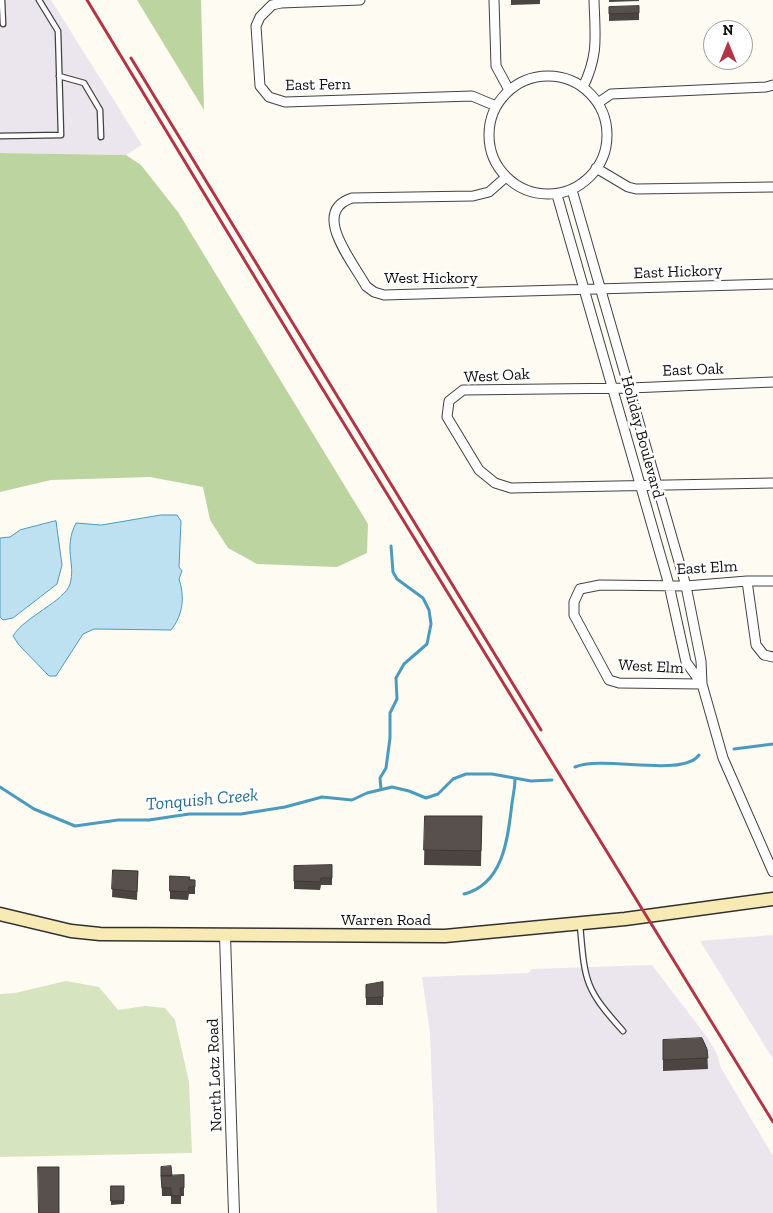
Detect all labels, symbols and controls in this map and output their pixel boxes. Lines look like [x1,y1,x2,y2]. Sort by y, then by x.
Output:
north arrow [703,20,753,70]
text: N [723,22,733,39]
street label: East Fern [285,75,351,95]
street label: East Hickory [633,261,723,283]
street label: West Hickory [384,268,478,288]
street label: East Oak [662,359,724,381]
street label: West Oak [464,365,530,387]
street label: Holiday Boulevard [616,373,668,501]
street label: East Elm [676,557,738,579]
street label: West Elm [618,656,684,678]
water label: Tonquish Creek [145,784,259,816]
street label: Warren Road [341,910,431,930]
street label: North Lotz Road [203,1018,227,1132]

